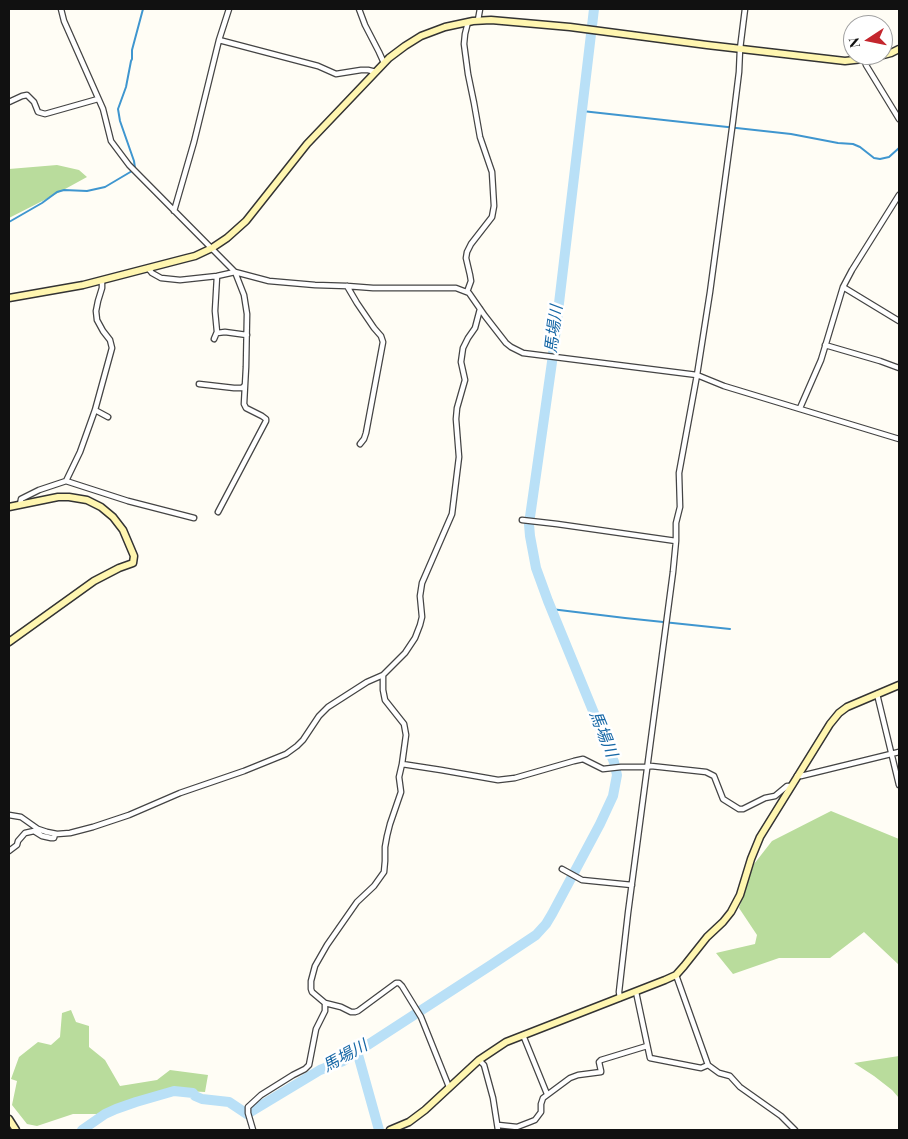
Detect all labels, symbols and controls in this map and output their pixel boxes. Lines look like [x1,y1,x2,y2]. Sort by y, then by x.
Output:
north arrow [843,15,893,65]
text: N [843,36,864,50]
water label: 馬場川 [542,304,566,354]
water label: 馬場川 [585,708,621,760]
water label: 馬場川 [319,1036,371,1076]

